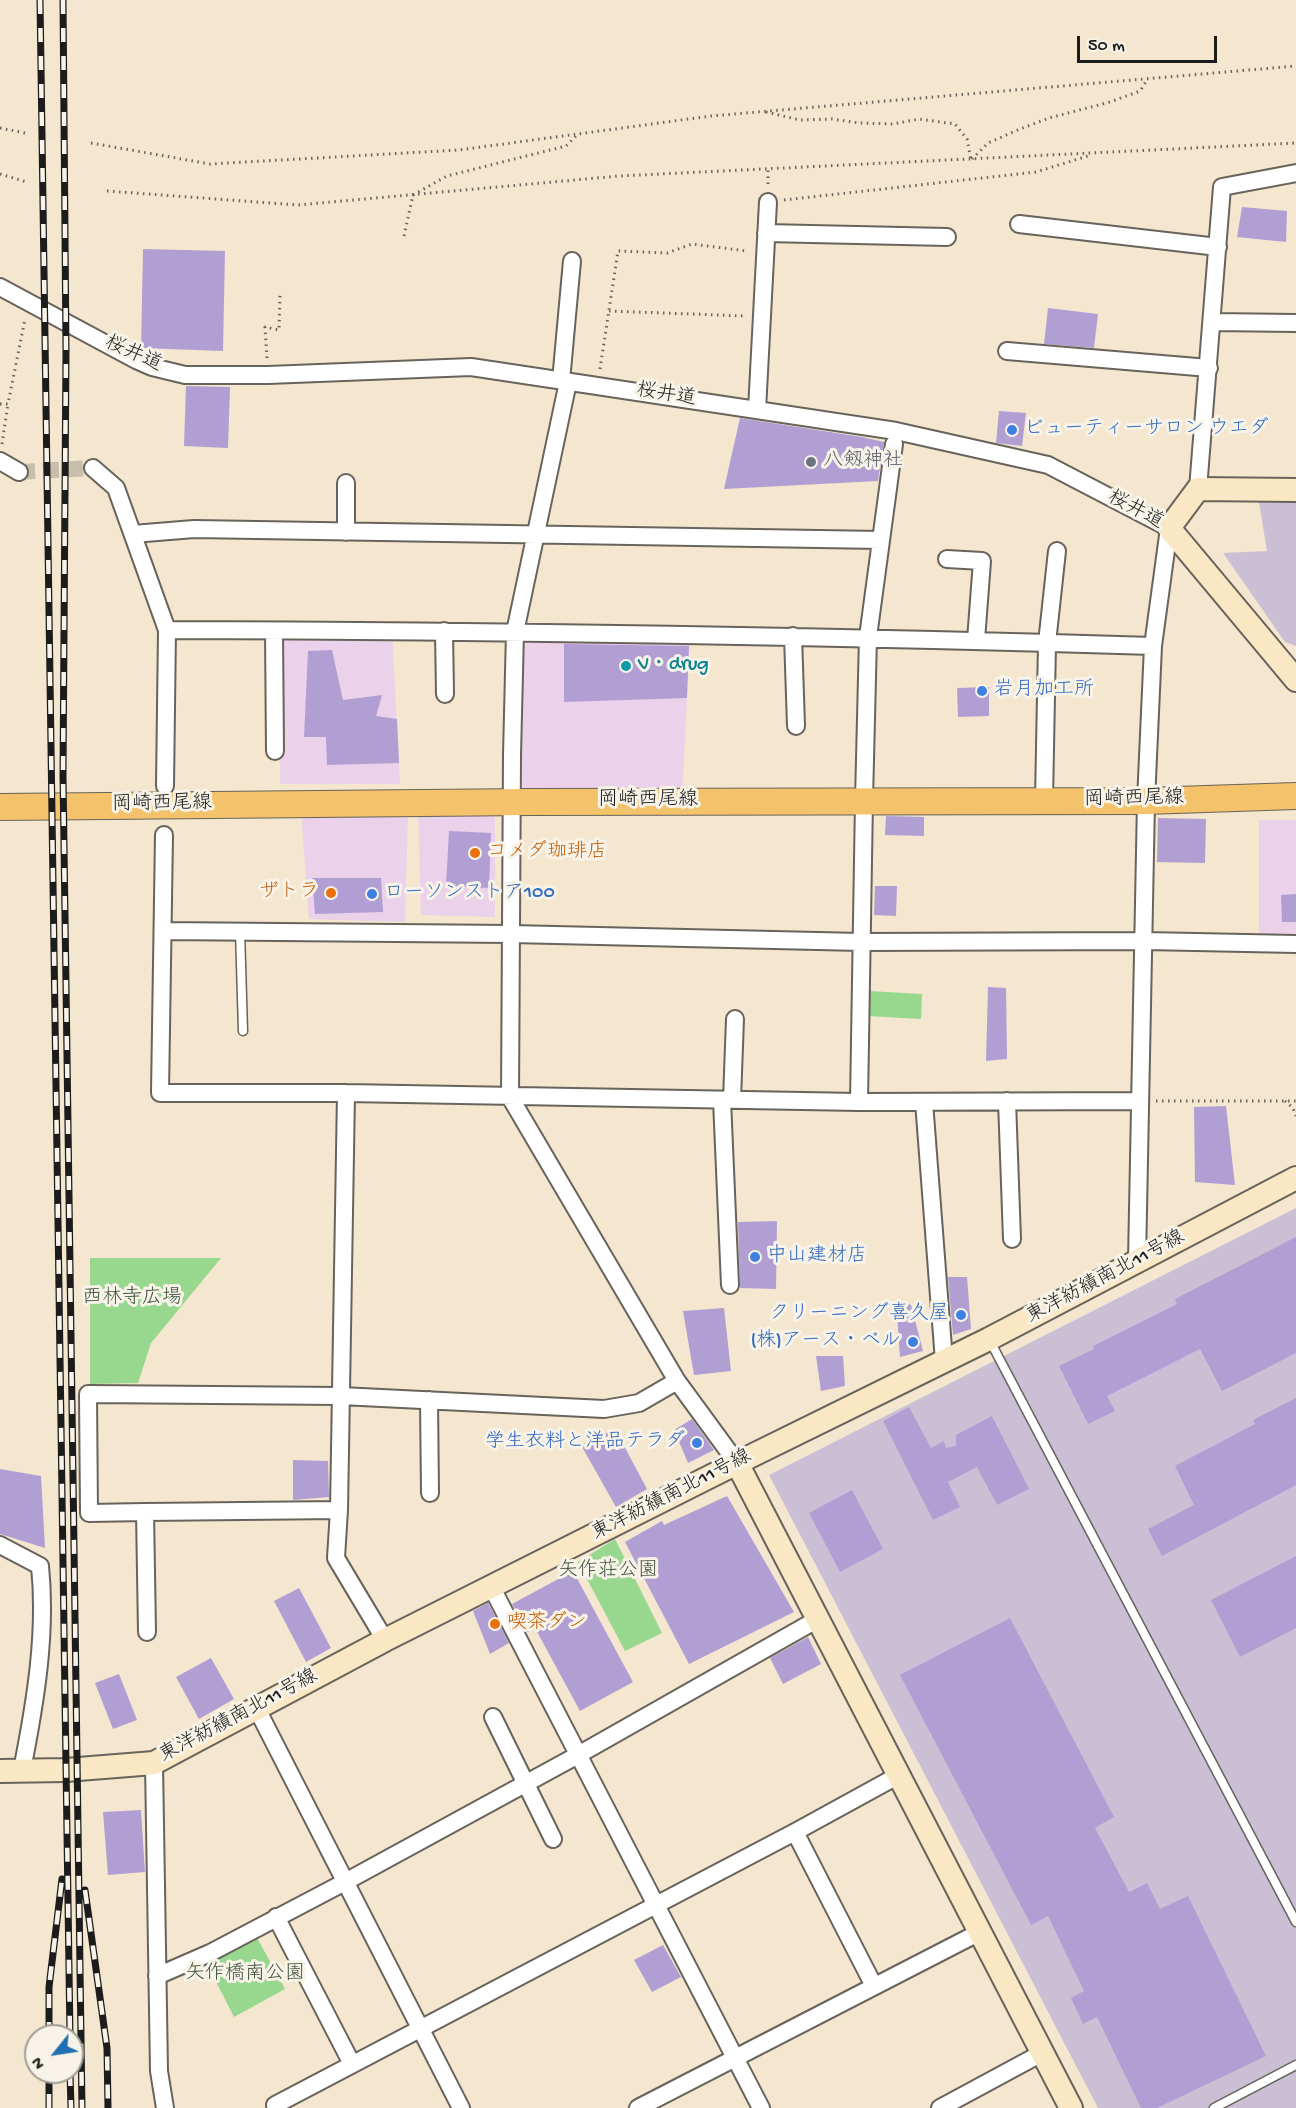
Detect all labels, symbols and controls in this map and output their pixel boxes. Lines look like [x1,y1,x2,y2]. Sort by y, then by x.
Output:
scale bar [1080,24,1220,62]
text: 50 m [1088,36,1125,57]
street label: 桜井道 [101,332,165,378]
street label: 桜井道 [634,379,698,413]
place label: ビューティーサロン ウエダ [1024,418,1269,442]
marker: ビューティーサロン ウエダ [1005,423,1019,437]
place label: 八剱神社 [823,450,903,474]
marker: 八剱神社 [804,455,818,469]
street label: 桜井道 [1103,486,1167,536]
place label: V・drug [638,654,709,678]
marker: V・drug [619,659,633,673]
place label: 岩月加工所 [994,679,1094,703]
marker: 岩月加工所 [975,684,989,698]
street label: 岡崎西尾線 [1084,787,1184,813]
street label: 岡崎西尾線 [598,789,698,813]
street label: 岡崎西尾線 [112,792,212,818]
place label: コメダ珈琲店 [487,841,607,865]
marker: コメダ珈琲店 [468,846,482,860]
place label: ザトラ [259,881,319,905]
place label: ローソンストア100 [384,882,555,906]
marker: ザトラ [324,886,338,900]
marker: ローソンストア100 [365,887,379,901]
street label: 東洋紡績南北11号線 [1023,1226,1189,1330]
place label: 中山建材店 [767,1245,867,1269]
marker: 中山建材店 [748,1250,762,1264]
park label: 西林寺広場 [82,1287,182,1311]
place label: クリーニング喜久屋 [769,1303,949,1327]
marker: クリーニング喜久屋 [954,1308,968,1322]
place label: (株)アース・ベル [750,1330,901,1354]
marker: (株)アース・ベル [906,1335,920,1349]
place label: 学生衣料と洋品テラダ [485,1431,685,1455]
marker: 学生衣料と洋品テラダ [690,1436,704,1450]
street label: 東洋紡績南北11号線 [588,1445,756,1547]
park label: 矢作荘公園 [558,1560,658,1584]
place label: 喫茶ダン [507,1612,587,1636]
marker: 喫茶ダン [488,1617,502,1631]
street label: 東洋紡績南北11号線 [156,1665,322,1769]
park label: 矢作橋南公園 [185,1963,305,1987]
north arrow [24,2024,84,2084]
text: N [29,2053,51,2072]

